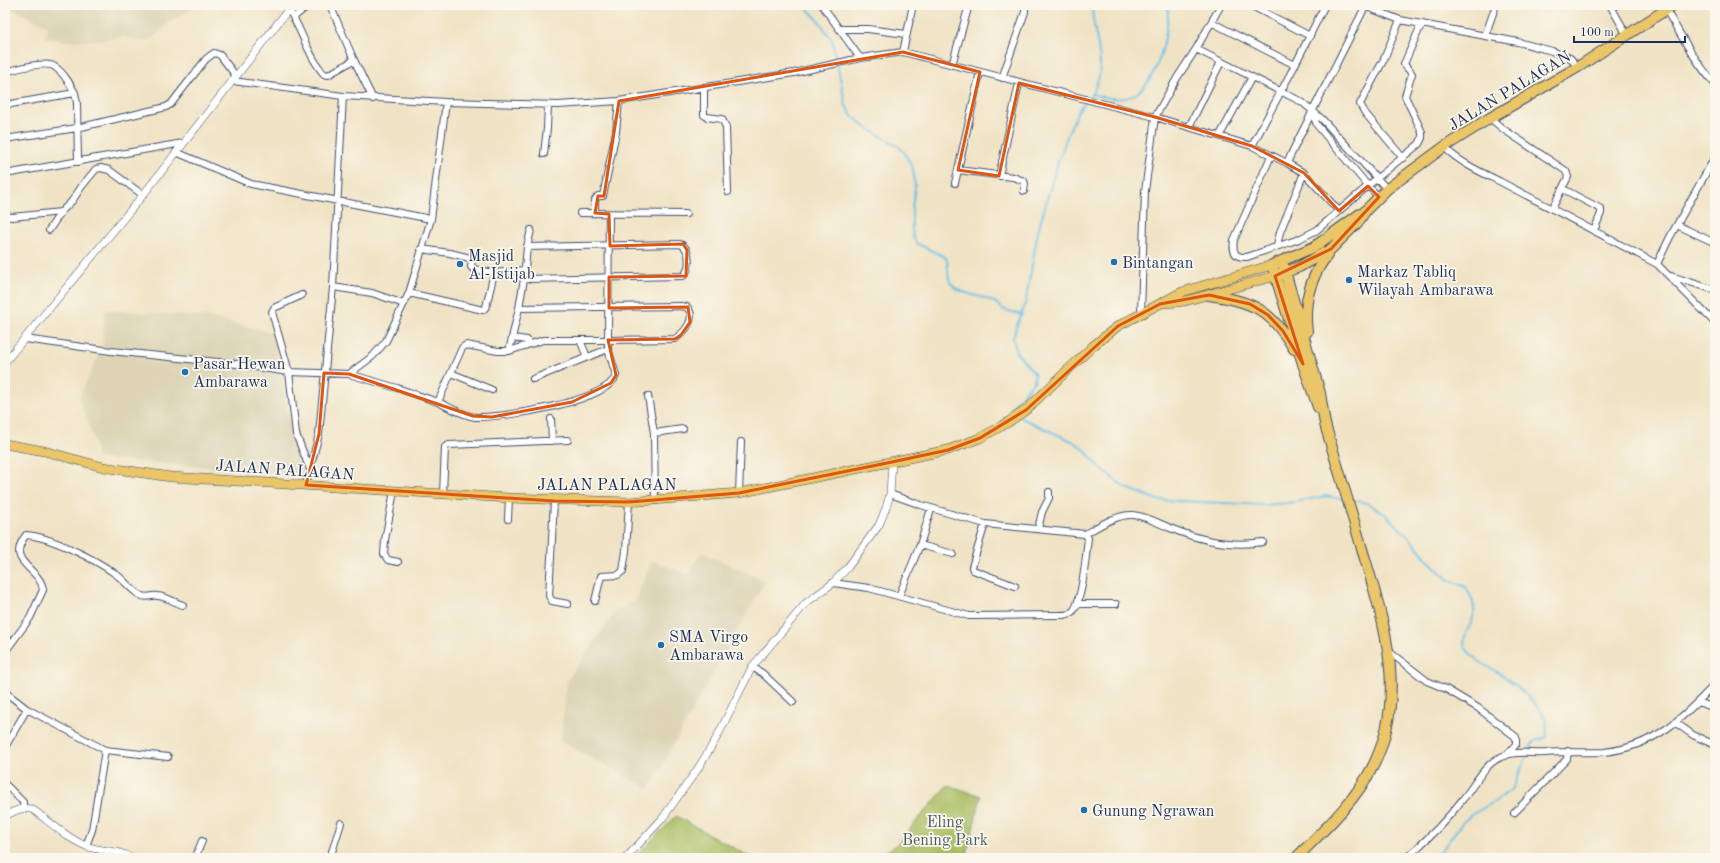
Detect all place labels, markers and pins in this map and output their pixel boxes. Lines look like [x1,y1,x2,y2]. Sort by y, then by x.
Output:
place label: Masjid Al-Istijab [468,249,535,283]
place label: Bintangan [1122,256,1194,272]
marker: Bintangan [1109,257,1119,267]
marker: Masjid Al-Istijab [455,259,465,269]
place label: Markaz Tabliq Wilayah Ambarawa [1357,265,1494,299]
marker: Markaz Tabliq Wilayah Ambarawa [1344,275,1354,285]
place label: Pasar Hewan Ambarawa [193,357,286,391]
marker: Pasar Hewan Ambarawa [180,367,190,377]
place label: SMA Virgo Ambarawa [669,630,748,664]
marker: SMA Virgo Ambarawa [656,640,666,650]
place label: Gunung Ngrawan [1092,804,1215,820]
marker: Gunung Ngrawan [1079,805,1089,815]

